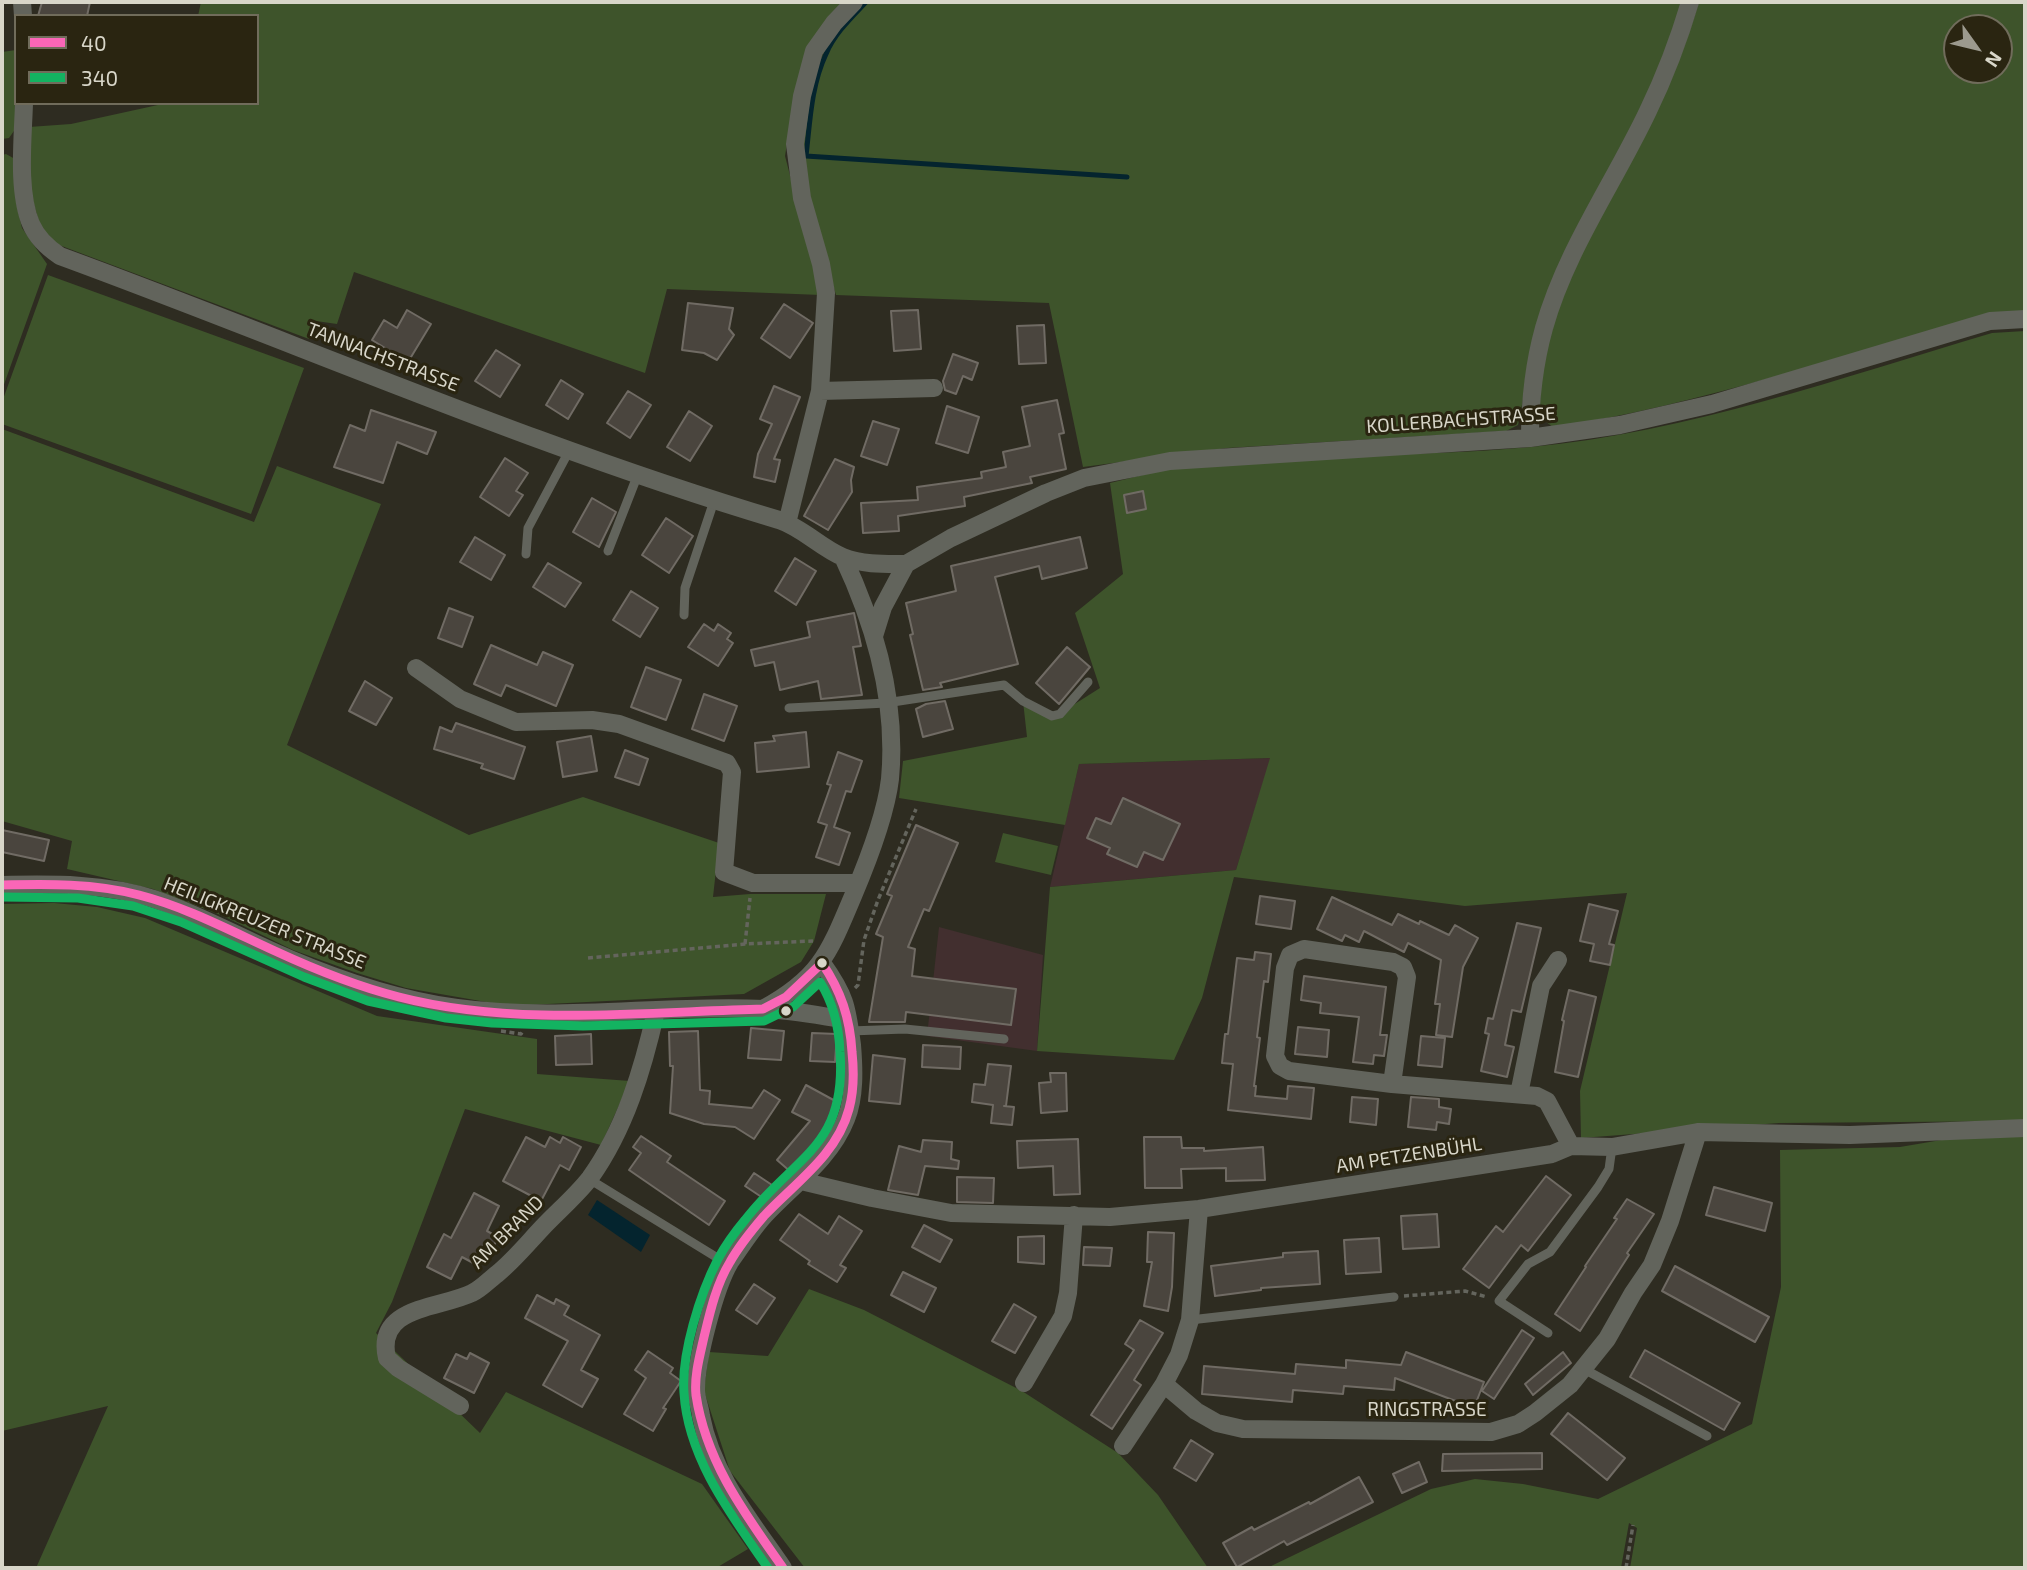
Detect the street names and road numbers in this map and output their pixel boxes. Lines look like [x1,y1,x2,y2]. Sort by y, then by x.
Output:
street label: TANNACHSTRASSE [304,318,462,396]
street label: KOLLERBACHSTRASSE [1366,402,1556,438]
street label: HEILIGKREUZER STRASSE [161,872,369,974]
street label: AM PETZENBÜHL [1334,1132,1484,1178]
street label: AM BRAND [466,1191,548,1273]
street label: RINGSTRASSE [1367,1399,1487,1421]

